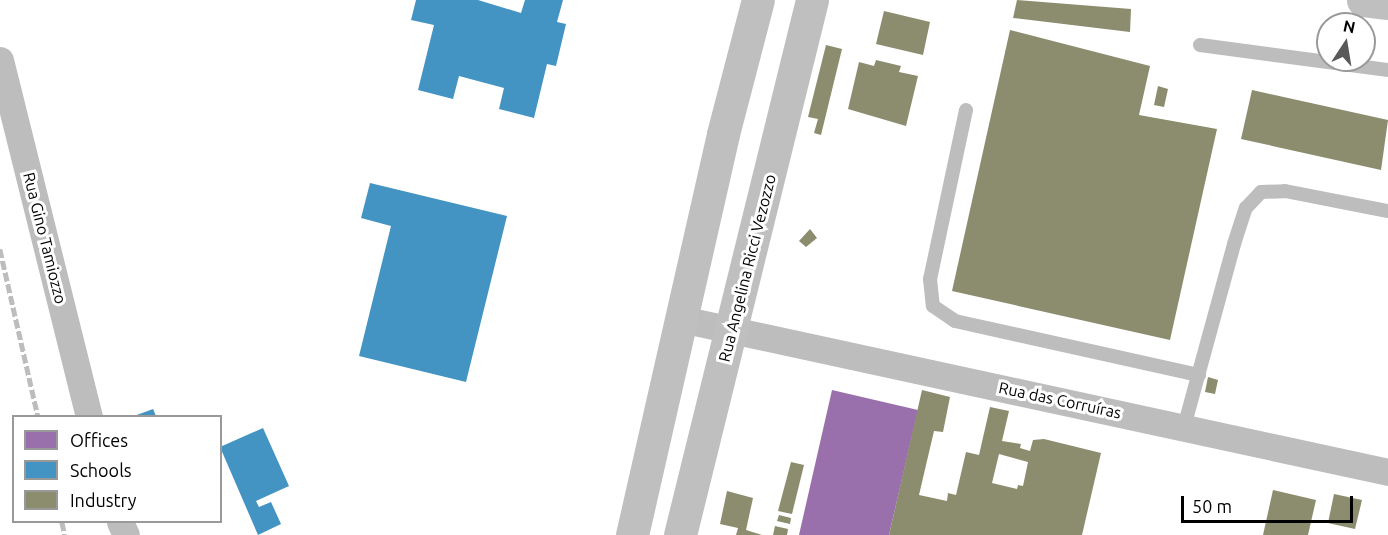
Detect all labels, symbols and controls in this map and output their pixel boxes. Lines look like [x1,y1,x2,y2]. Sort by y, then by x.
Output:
north arrow [1316,12,1376,72]
text: N [1342,16,1357,36]
street label: Rua Gino Tamiozzo [19,170,71,306]
street label: Rua Angelina Ricci Vezozzo [714,172,780,364]
street label: Rua das Corruíras [997,378,1123,422]
legend [12,415,222,523]
text: Offices [70,430,128,450]
text: Schools [70,460,132,480]
scale bar [1184,484,1356,522]
text: Industry [70,490,136,510]
text: 50 m [1192,496,1232,516]

